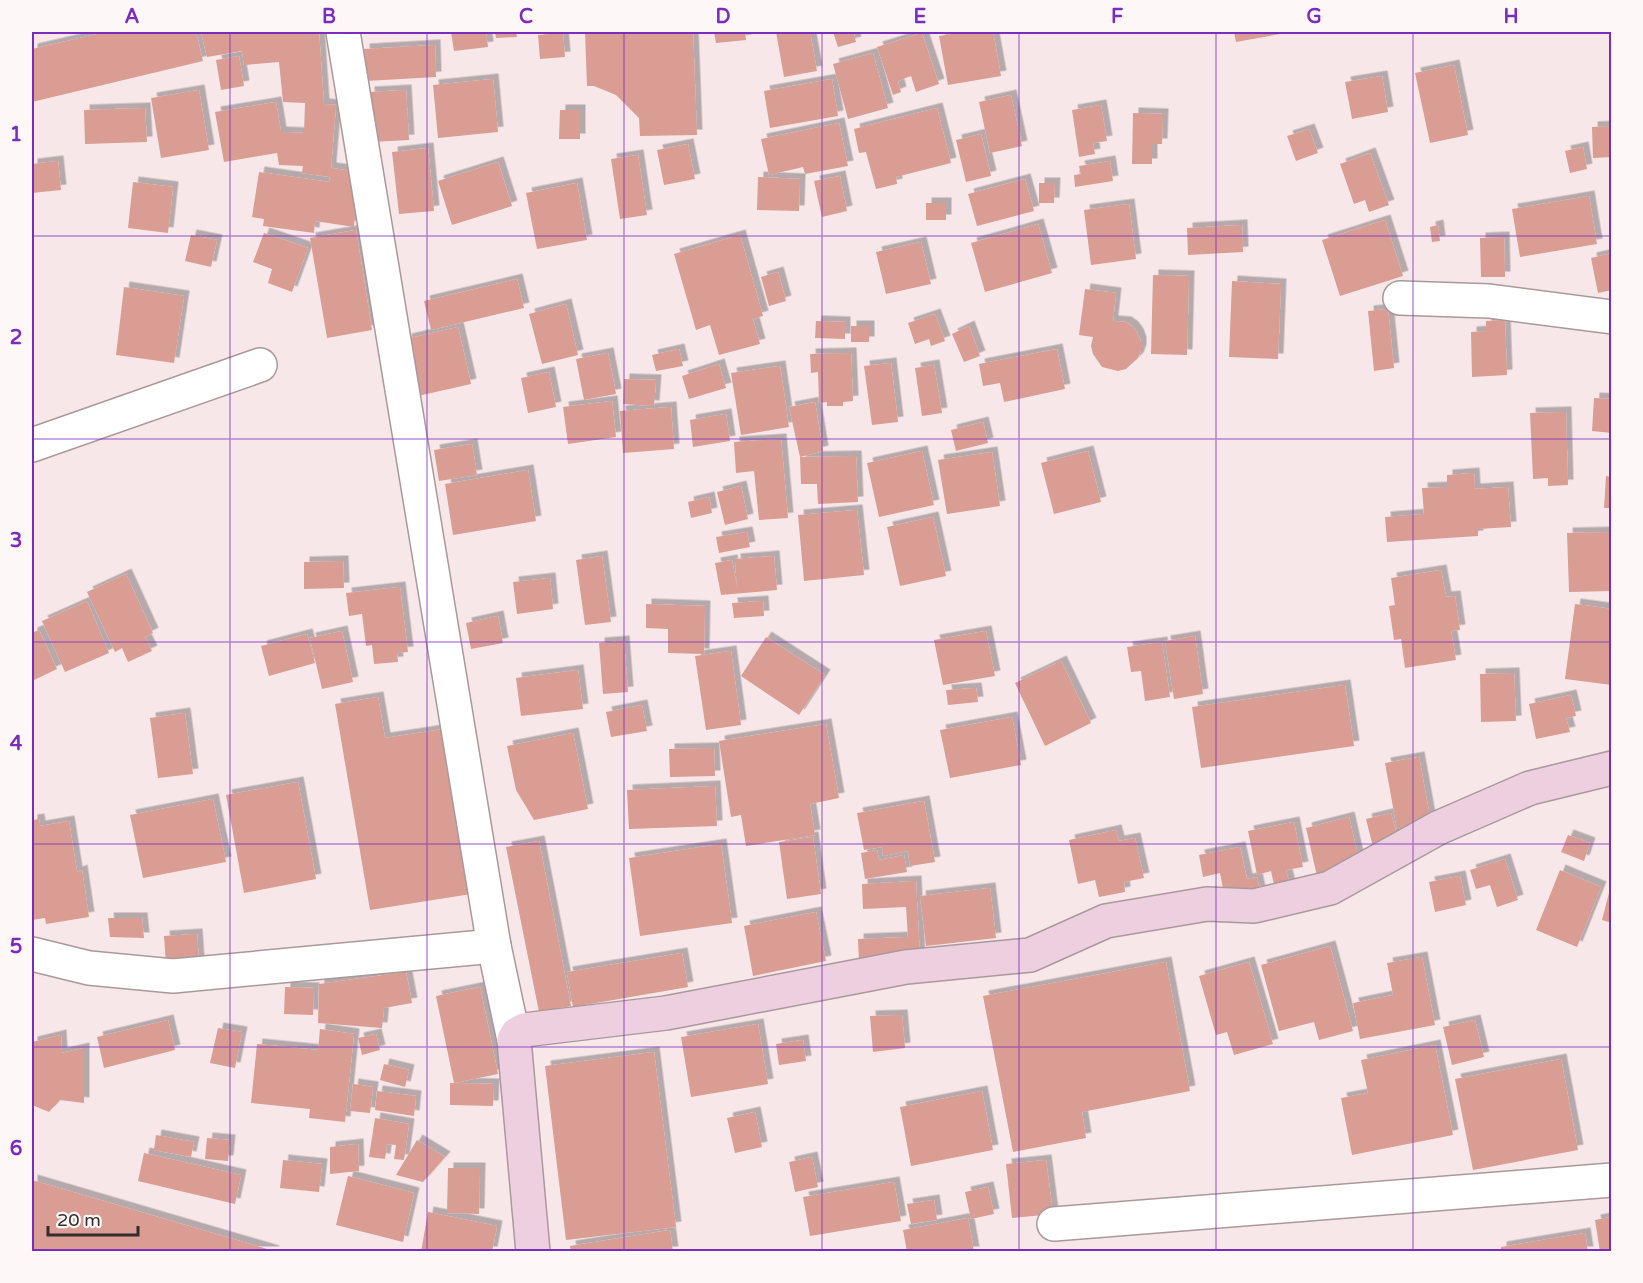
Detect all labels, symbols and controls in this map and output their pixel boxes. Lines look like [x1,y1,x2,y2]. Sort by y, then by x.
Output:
text: A [125,5,140,29]
text: B [322,5,336,29]
text: C [519,5,533,29]
text: D [715,5,731,29]
text: E [914,5,927,29]
text: F [1111,5,1123,29]
text: G [1306,5,1322,29]
text: H [1503,5,1519,29]
text: 1 [10,123,22,147]
text: 2 [10,326,22,350]
text: 3 [10,529,22,553]
text: 4 [10,732,23,756]
text: 5 [10,935,22,959]
text: 6 [10,1137,22,1161]
scale bar [48,1199,138,1237]
text: 20 m [57,1209,101,1231]

